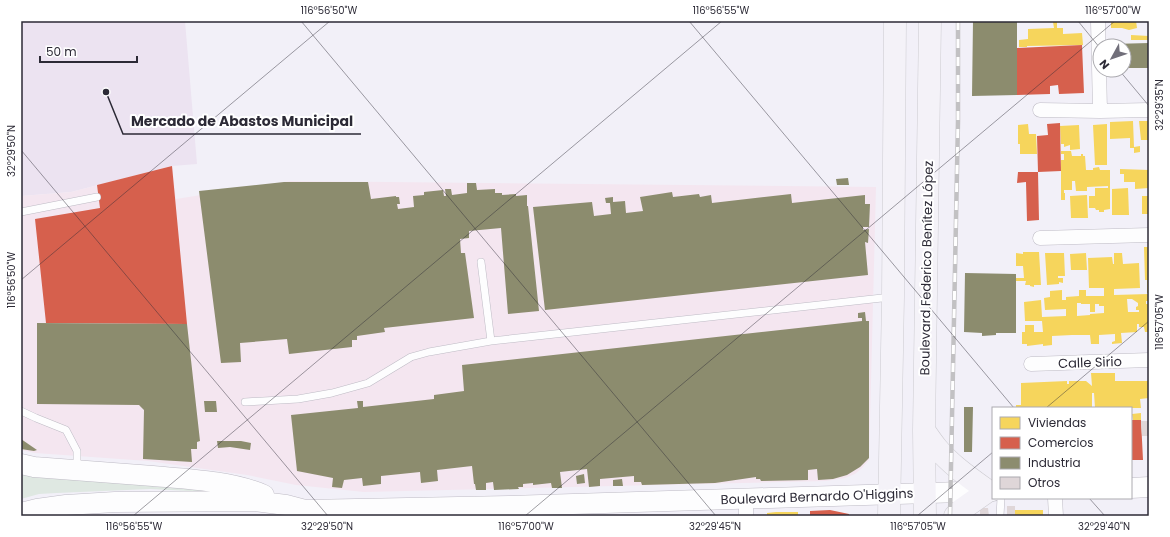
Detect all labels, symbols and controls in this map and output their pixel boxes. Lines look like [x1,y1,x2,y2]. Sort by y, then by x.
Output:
text: 116°56'50"W [301,3,357,18]
text: 116°56'55"W [693,3,749,18]
text: 116°57'00"W [1085,3,1141,18]
scale bar [40,38,137,64]
north arrow [1092,38,1132,78]
text: 50 m [46,43,77,60]
text: N [1096,56,1113,73]
text: 32°29'35"N [1152,79,1167,131]
callout: Mercado de Abastos Municipal [123,108,361,134]
text: Mercado de Abastos Municipal [131,111,353,131]
text: 32°29'50"N [4,125,19,177]
street label: Boulevard Federico Benítez López [915,160,938,375]
text: 116°56'50"W [4,252,19,308]
text: 116°57'05"W [1152,294,1167,350]
street label: Calle Sirio [1058,352,1122,373]
legend [992,407,1132,499]
text: Viviendas [1028,414,1086,431]
text: Comercios [1028,434,1093,451]
text: Industria [1028,454,1081,471]
text: Otros [1028,474,1060,491]
street label: Boulevard Bernardo O'Higgins [720,484,914,509]
text: 116°56'55"W [106,519,162,534]
text: 32°29'50"N [301,519,353,534]
text: 116°57'00"W [498,519,554,534]
text: 32°29'45"N [689,519,741,534]
text: 116°57'05"W [890,519,946,534]
text: 32°29'40"N [1078,519,1130,534]

